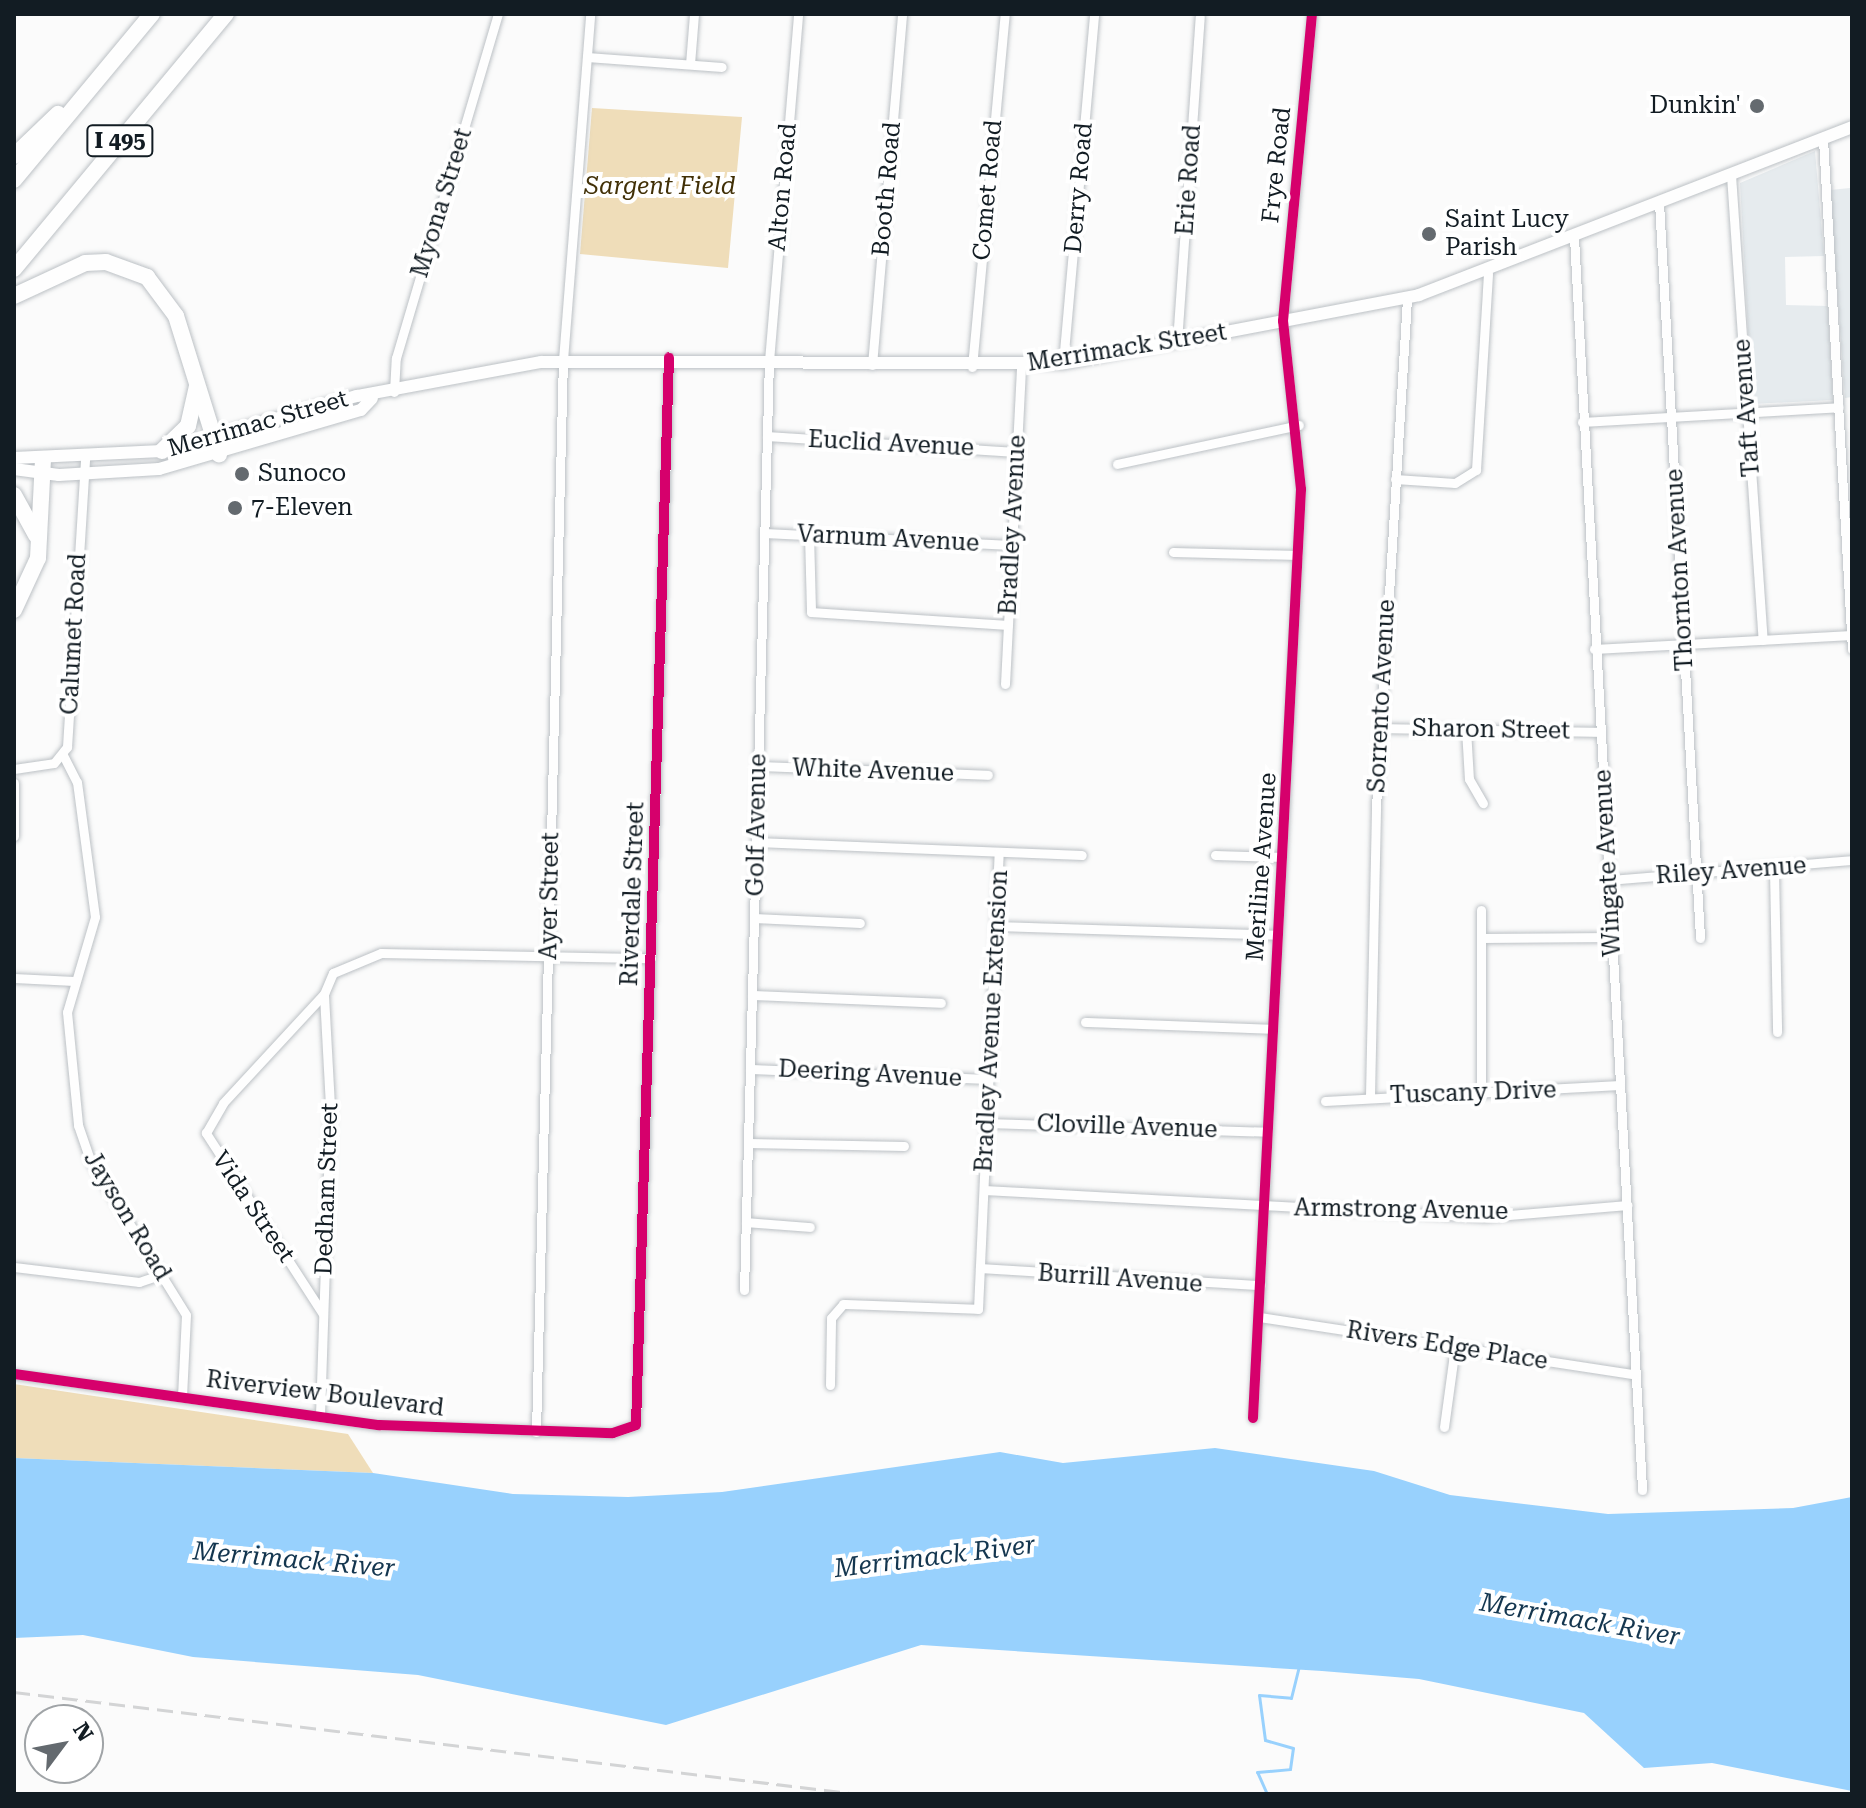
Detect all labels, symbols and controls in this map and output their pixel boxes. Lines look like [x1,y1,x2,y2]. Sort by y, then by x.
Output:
place label: Dunkin' [1650,92,1741,120]
marker: Dunkin' [1748,97,1766,115]
street label: Frye Road [1257,106,1297,224]
street label: Comet Road [968,118,1008,262]
street label: Booth Road [867,120,907,258]
street label: Derry Road [1059,121,1099,255]
street label: Alton Road [763,122,803,252]
road number: I 495 [86,123,154,159]
street label: Erie Road [1171,124,1207,236]
street label: Myona Street [406,125,478,281]
park label: Sargent Field [584,173,736,201]
place label: Saint Lucy Parish [1445,206,1569,262]
marker: Saint Lucy Parish [1420,225,1438,243]
street label: Merrimack Street [1025,318,1229,378]
street label: Taft Avenue [1728,338,1766,478]
street label: Merrimac Street [165,385,351,463]
street label: Euclid Avenue [807,425,975,463]
street label: Bradley Avenue [994,434,1032,616]
place label: Sunoco [258,460,346,488]
marker: Sunoco [233,465,251,483]
street label: Thornton Avenue [1660,468,1700,672]
place label: 7-Eleven [251,494,353,522]
marker: 7-Eleven [226,499,244,517]
street label: Varnum Avenue [796,520,980,558]
street label: Calumet Road [55,553,93,715]
street label: Sorrento Avenue [1363,599,1401,793]
street label: Sharon Street [1412,714,1570,746]
street label: Golf Avenue [741,753,773,897]
street label: White Avenue [792,754,954,788]
street label: Wingate Avenue [1589,769,1627,957]
street label: Meriline Avenue [1241,772,1283,962]
street label: Riverdale Street [615,801,651,987]
street label: Ayer Street [534,832,566,960]
street label: Riley Avenue [1655,851,1807,891]
street label: Bradley Avenue Extension [970,869,1014,1173]
street label: Deering Avenue [777,1055,963,1093]
street label: Tuscany Drive [1389,1076,1557,1110]
street label: Dedham Street [310,1102,344,1276]
street label: Cloville Avenue [1036,1109,1218,1145]
street label: Jayson Road [77,1146,177,1286]
street label: Vida Street [205,1146,301,1268]
street label: Armstrong Avenue [1294,1194,1508,1226]
street label: Burrill Avenue [1037,1259,1203,1299]
street label: Rivers Edge Place [1344,1316,1550,1376]
street label: Riverview Boulevard [204,1365,446,1423]
water label: Merrimack River [832,1529,1038,1585]
water label: Merrimack River [192,1536,396,1584]
water label: Merrimack River [1477,1587,1683,1653]
north arrow [24,1704,104,1784]
text: N [68,1718,98,1746]

